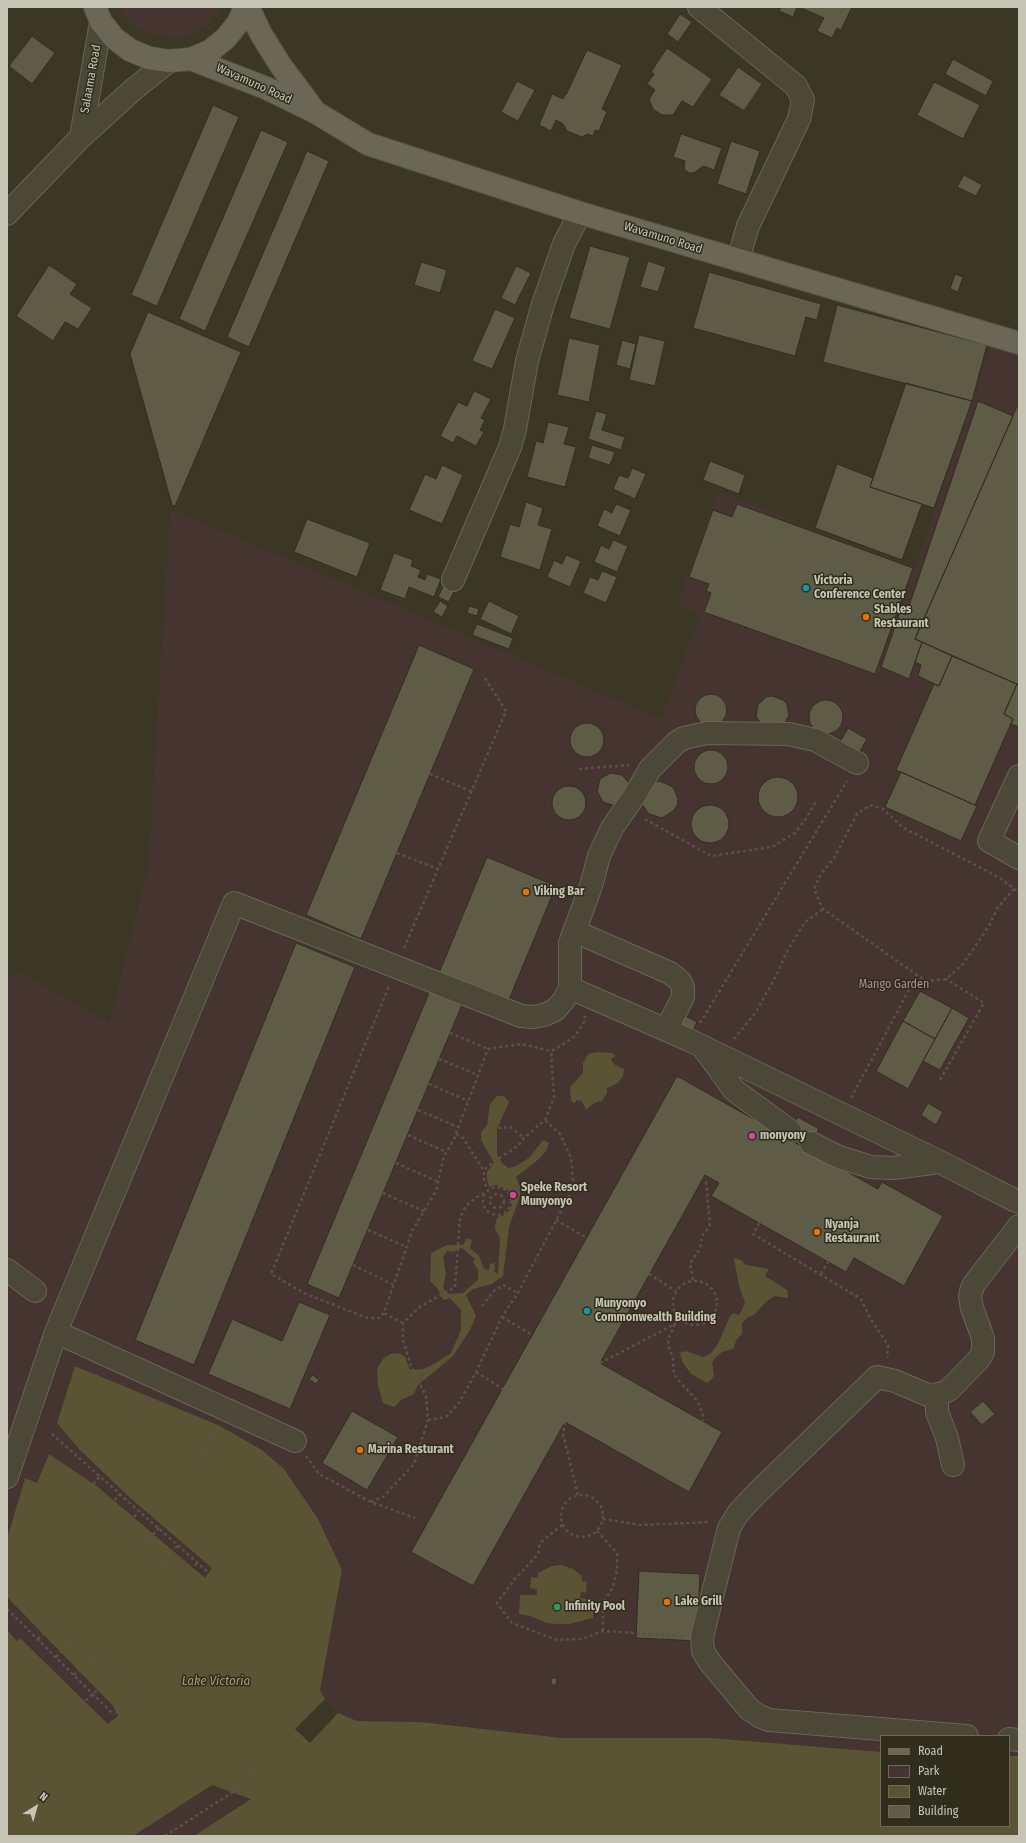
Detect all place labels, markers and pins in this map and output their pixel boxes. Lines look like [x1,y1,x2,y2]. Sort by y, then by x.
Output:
place label: Victoria Conference Center [814,574,906,602]
marker: Victoria Conference Center [801,583,811,593]
place label: Stables Restaurant [874,603,929,631]
marker: Stables Restaurant [861,612,871,622]
place label: Viking Bar [534,885,584,899]
marker: Viking Bar [521,887,531,897]
place label: monyony [760,1129,806,1143]
marker: monyony [747,1131,757,1141]
place label: Speke Resort Munyonyo [521,1181,587,1209]
marker: Speke Resort Munyonyo [508,1190,518,1200]
place label: Nyanja Restaurant [825,1218,880,1246]
marker: Nyanja Restaurant [812,1227,822,1237]
place label: Munyonyo Commonwealth Building [595,1297,716,1325]
marker: Munyonyo Commonwealth Building [582,1306,592,1316]
place label: Marina Resturant [368,1443,454,1457]
marker: Marina Resturant [355,1445,365,1455]
place label: Lake Grill [675,1595,722,1609]
marker: Lake Grill [662,1597,672,1607]
place label: Infinity Pool [565,1600,625,1614]
marker: Infinity Pool [552,1602,562,1612]

